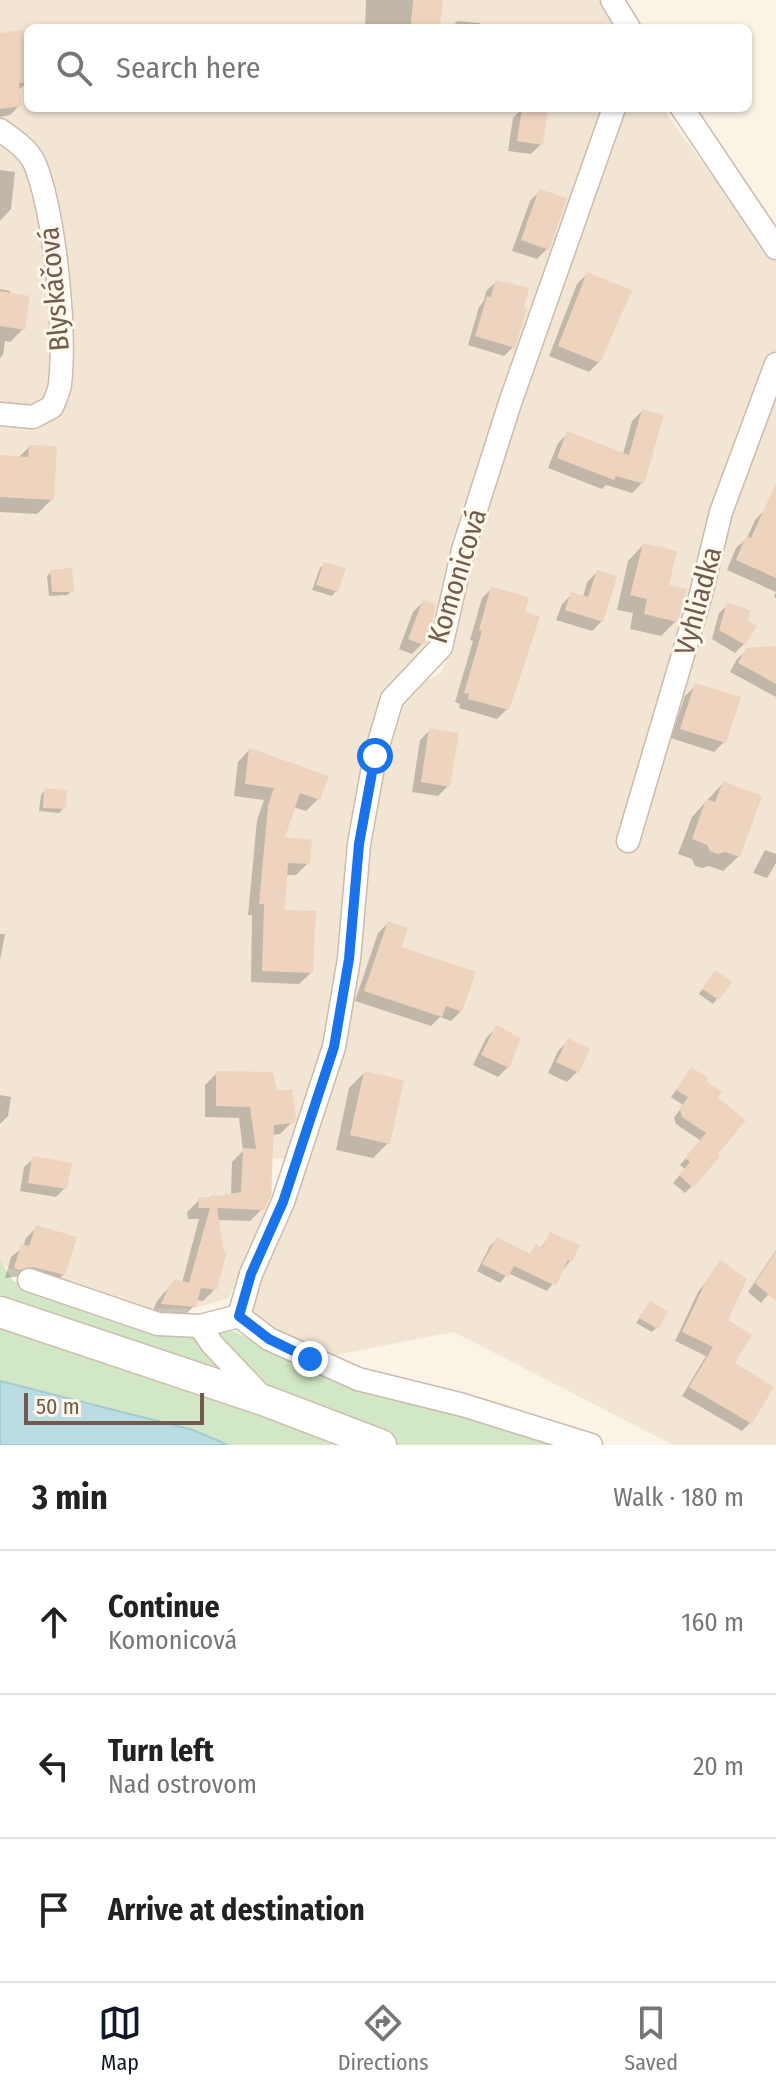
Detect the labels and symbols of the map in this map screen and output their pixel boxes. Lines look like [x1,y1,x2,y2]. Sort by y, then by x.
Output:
street label: Blyskáčová [32,225,76,353]
street label: Komonicová [421,505,493,647]
street label: Vyhliadka [668,543,728,659]
route start [357,738,393,774]
route end [292,1341,328,1377]
scale bar [24,1389,204,1425]

